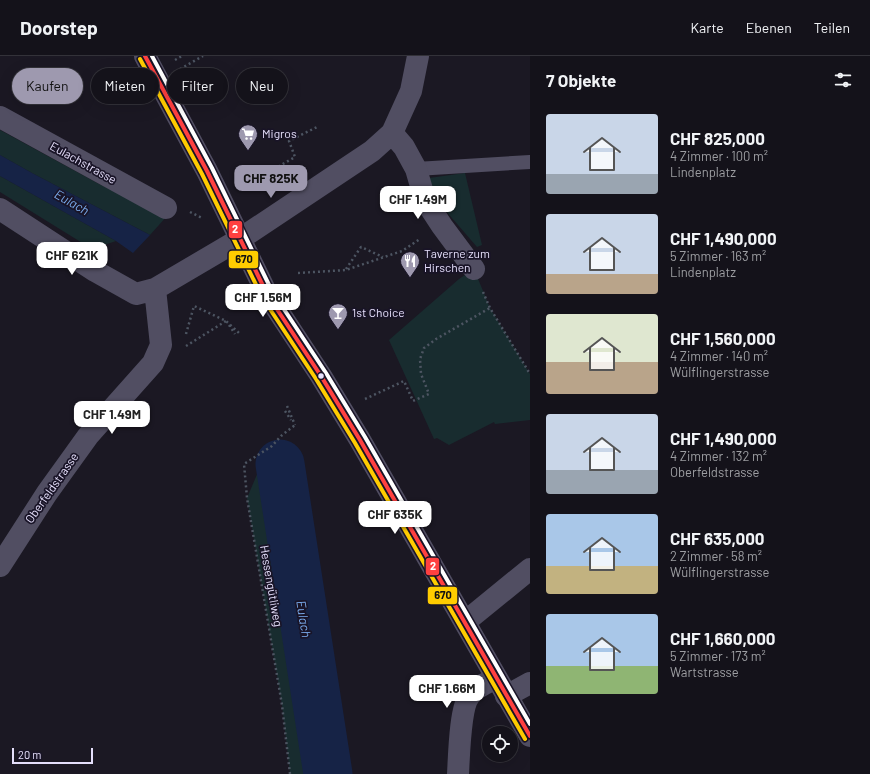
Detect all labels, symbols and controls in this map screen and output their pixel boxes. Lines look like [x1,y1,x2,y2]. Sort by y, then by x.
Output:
text: Doorstep [20,16,98,39]
text: Karte [690,19,724,36]
text: Ebenen [746,19,792,36]
text: Teilen [814,19,850,36]
chip: Kaufen [12,68,83,104]
chip: Mieten [91,68,159,104]
chip: Filter [167,68,228,104]
chip: Neu [236,68,288,104]
icon: filters [832,69,854,91]
text: 7 Objekte [546,70,616,90]
supermarket icon: Migros [237,123,259,151]
place label: Migros [262,126,297,140]
text: CHF 825,000 [670,128,765,148]
icon: home [578,130,626,178]
street label: Eulachstrasse [48,138,119,186]
text: 4 Zimmer · 100 m² [670,148,768,164]
text: Lindenplatz [670,164,736,180]
pin: CHF 825K [230,165,312,199]
text: CHF 825K [243,170,299,186]
water label: Eulach [52,186,92,218]
pin: CHF 1.49M [372,186,464,220]
text: CHF 1.49M [389,191,447,207]
line badge: 2 [228,220,243,239]
text: 2 [232,222,238,235]
text: CHF 1,490,000 [670,228,777,248]
icon: home [578,230,626,278]
pin: CHF 621K [31,242,113,276]
place label: Taverne zum Hirschen [424,246,490,274]
text: CHF 621K [46,247,98,263]
text: 5 Zimmer · 163 m² [670,248,766,264]
line badge: 670 [228,250,259,269]
restaurant icon: Taverne zum Hirschen [399,250,421,278]
text: 670 [235,252,253,265]
text: Lindenplatz [670,264,736,280]
pin: CHF 1.56M [217,284,309,318]
text: CHF 1.56M [234,289,292,305]
bar icon: 1st Choice [327,302,349,330]
place label: 1st Choice [352,305,405,319]
text: CHF 1,560,000 [670,328,776,348]
icon: home [578,330,626,378]
text: 4 Zimmer · 140 m² [670,348,768,364]
text: Wülflingerstrasse [670,364,769,380]
unlabelled marker [316,371,326,381]
pin: CHF 1.49M [66,401,158,435]
text: CHF 1.49M [83,406,141,422]
text: CHF 1,490,000 [670,428,777,448]
icon: home [578,430,626,478]
text: 4 Zimmer · 132 m² [670,448,767,464]
street label: Oberfeldstrasse [22,450,81,525]
text: Oberfeldstrasse [670,464,760,480]
pin: CHF 635K [354,501,436,535]
text: CHF 635K [367,506,423,522]
text: CHF 635,000 [670,528,765,548]
icon: home [578,530,626,578]
street label: Hessengütliweg [258,544,286,628]
text: 2 Zimmer · 58 m² [670,548,762,564]
line badge: 2 [425,557,440,576]
text: 2 [430,559,436,572]
text: Wülflingerstrasse [670,564,769,580]
line badge: 670 [427,586,458,605]
text: 670 [434,588,452,601]
water label: Eulach [293,599,315,639]
text: CHF 1,660,000 [670,628,776,648]
icon: home [578,630,626,678]
text: 5 Zimmer · 173 m² [670,648,766,664]
text: Wartstrasse [670,664,739,680]
pin: CHF 1.66M [401,675,493,709]
text: CHF 1.66M [418,680,476,696]
map controls [482,726,518,762]
button: locate [482,726,518,762]
scale bar [12,746,93,765]
text: 20 m [18,748,41,761]

